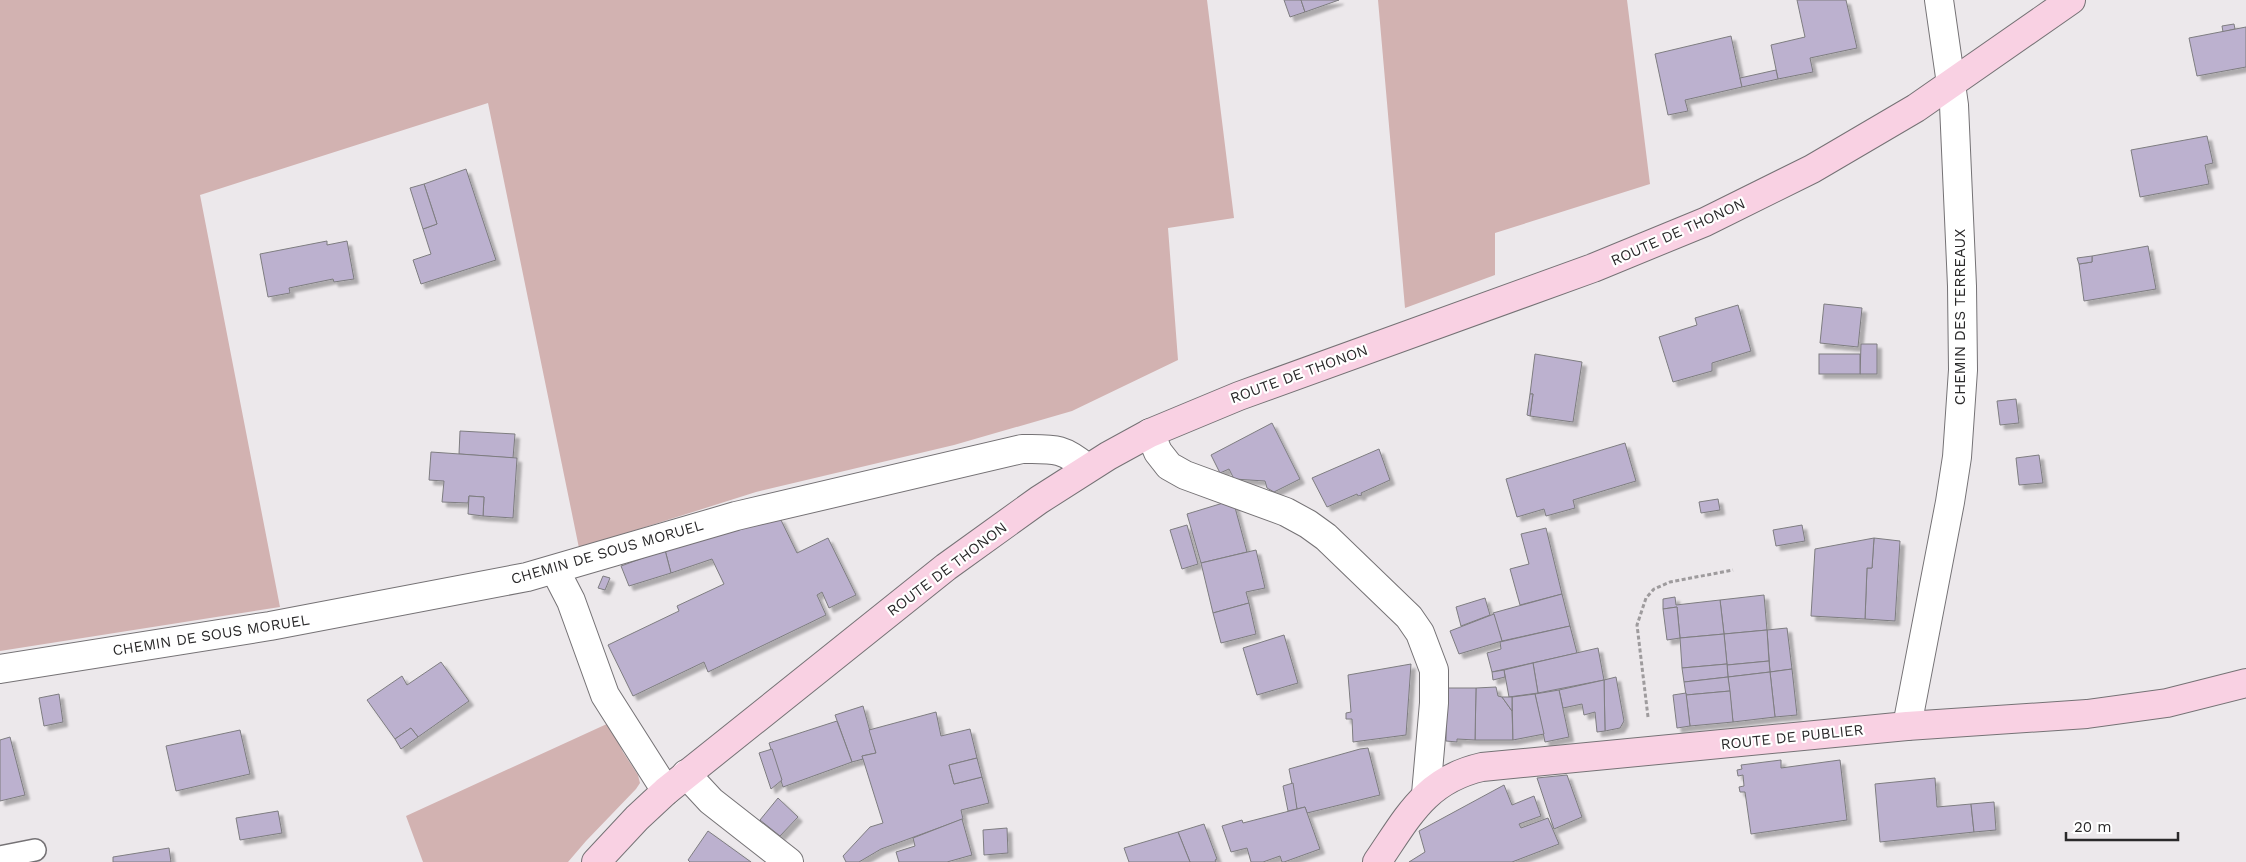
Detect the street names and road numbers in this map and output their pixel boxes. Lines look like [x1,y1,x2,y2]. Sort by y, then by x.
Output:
street label: ROUTE DE THONON [1608,194,1748,270]
street label: CHEMIN DES TERREAUX [1951,229,1969,405]
street label: ROUTE DE THONON [1228,341,1370,407]
street label: CHEMIN DE SOUS MORUEL [509,516,705,588]
street label: ROUTE DE THONON [884,518,1010,620]
street label: CHEMIN DE SOUS MORUEL [111,611,311,659]
street label: ROUTE DE PUBLIER [1720,721,1864,753]

